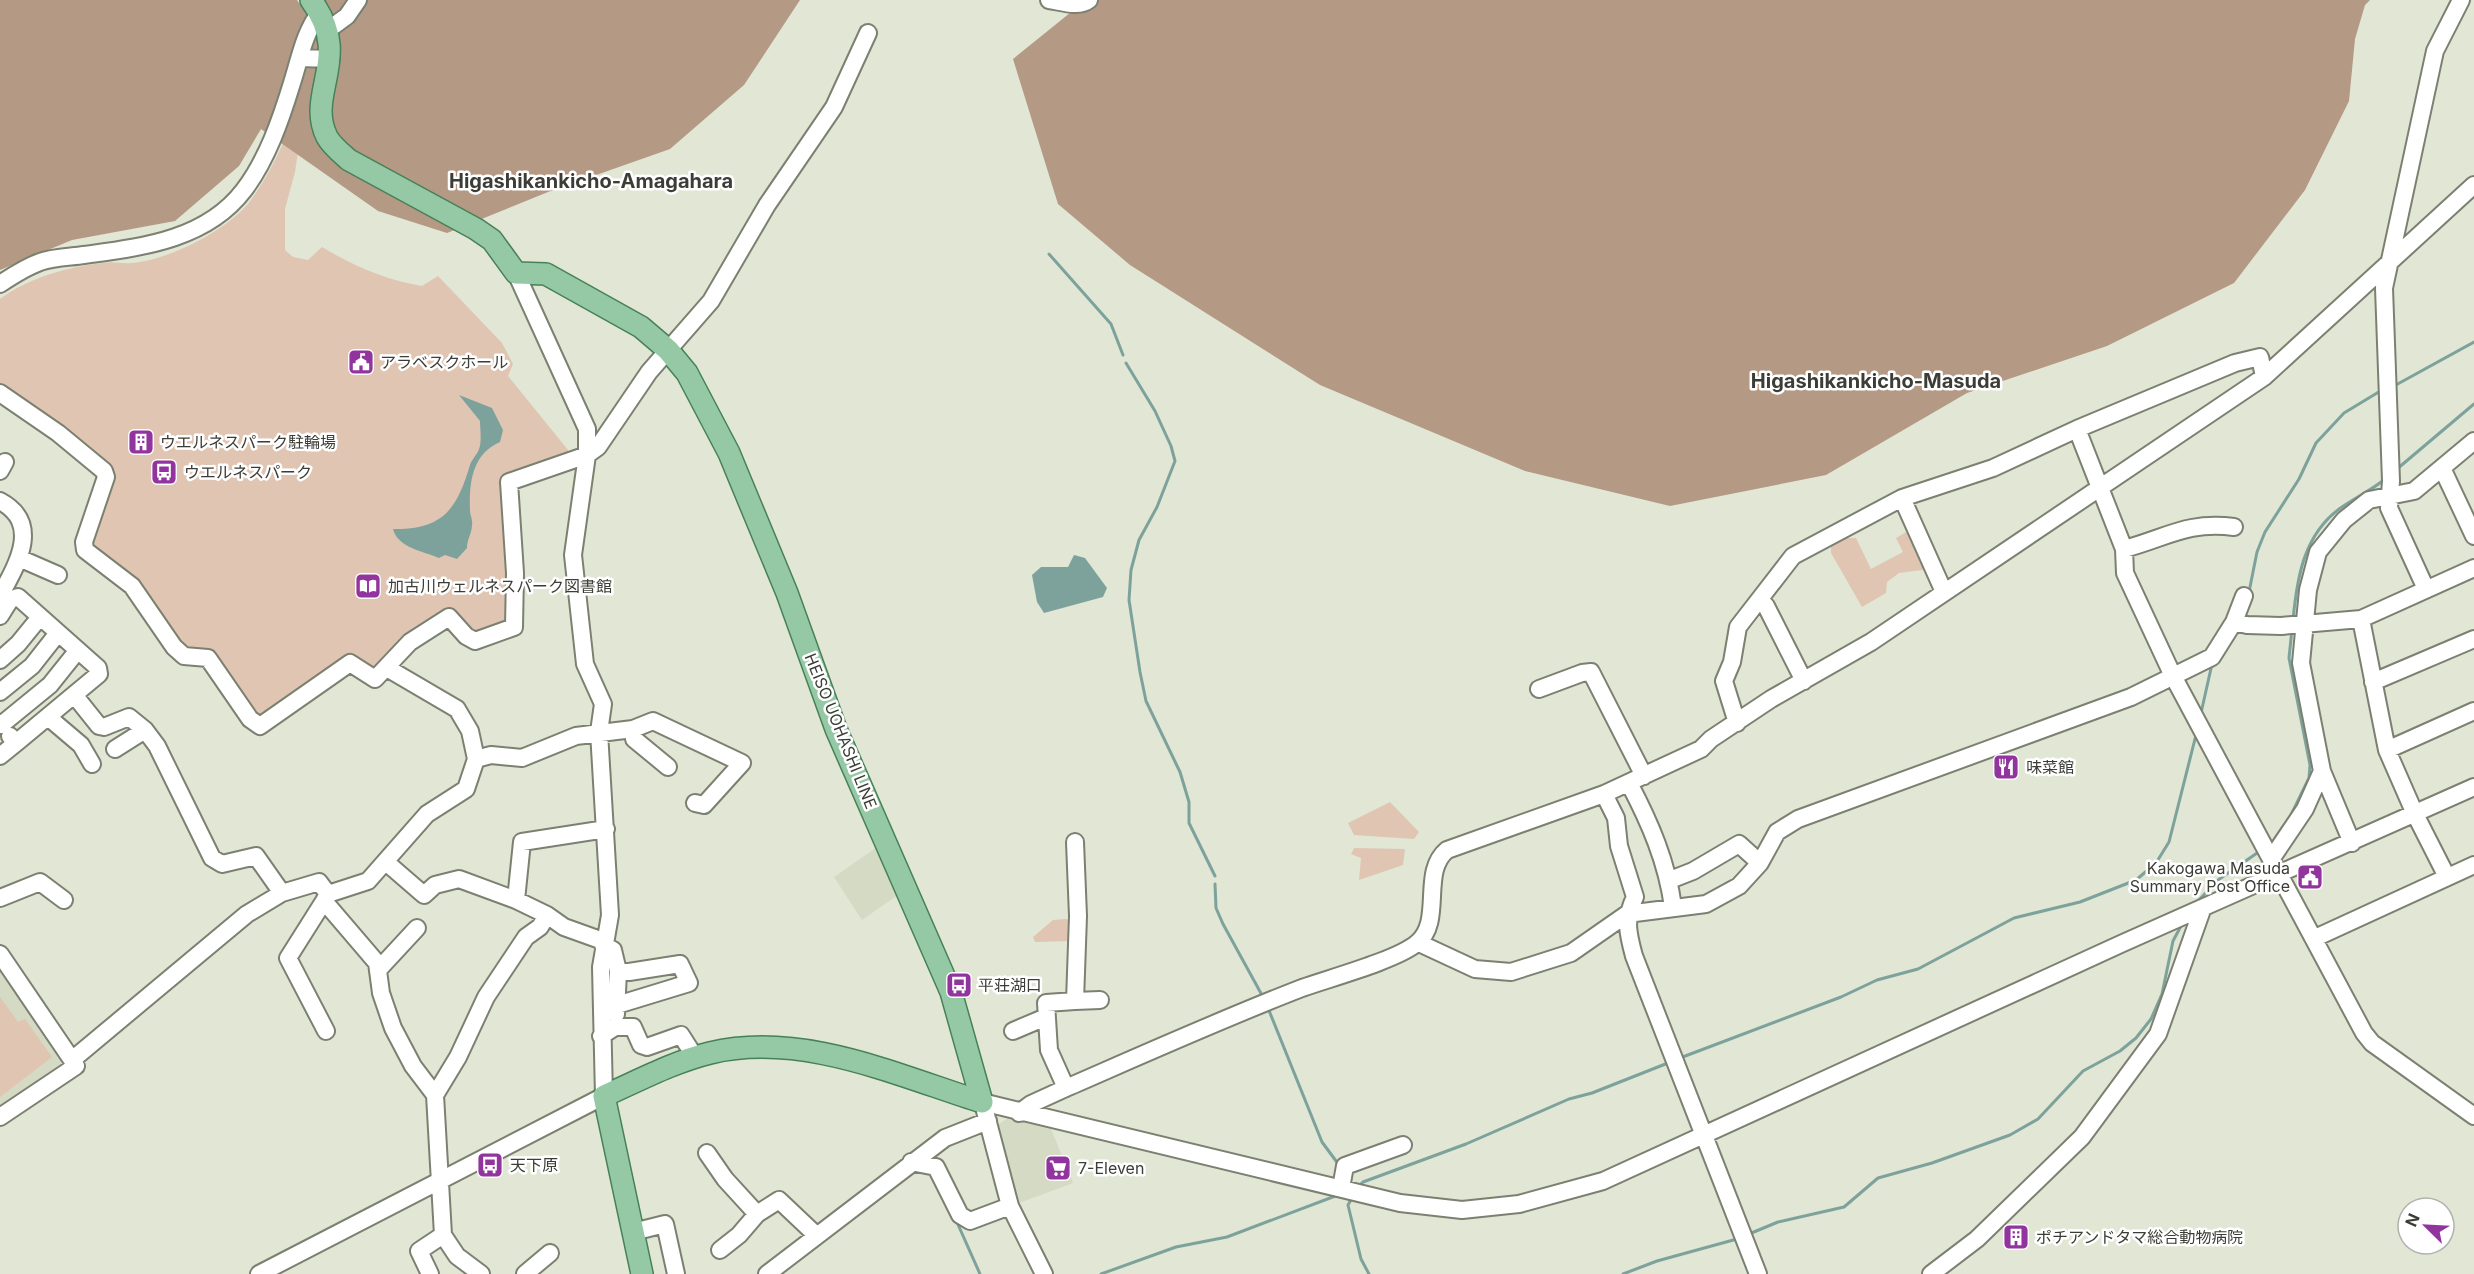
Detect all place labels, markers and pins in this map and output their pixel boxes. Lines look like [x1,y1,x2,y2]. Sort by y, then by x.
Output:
public building icon: アラベスクホール [346,347,376,377]
place label: アラベスクホール [380,352,508,372]
building icon: ウエルネスパーク駐輪場 [126,427,156,457]
place label: ウエルネスパーク駐輪場 [160,432,336,452]
bus stop icon: ウエルネスパーク [149,457,179,487]
place label: ウエルネスパーク [184,462,312,482]
library icon: 加古川ウェルネスパーク図書館 [353,571,383,601]
place label: 加古川ウェルネスパーク図書館 [388,576,612,596]
restaurant icon: 味菜館 [1991,752,2021,782]
place label: 味菜館 [2026,757,2074,777]
place label: Kakogawa Masuda Summary Post Office [2130,858,2290,896]
public building icon: Kakogawa Masuda Summary Post Office [2295,862,2325,892]
bus stop icon: 平荘湖口 [944,970,974,1000]
place label: 平荘湖口 [978,975,1042,995]
bus stop icon: 天下原 [475,1150,505,1180]
supermarket icon: 7-Eleven [1043,1153,1073,1183]
place label: 天下原 [510,1155,558,1175]
place label: 7-Eleven [1078,1158,1144,1178]
building icon: ポチアンドタマ総合動物病院 [2001,1222,2031,1252]
place label: ポチアンドタマ総合動物病院 [2036,1227,2243,1247]

